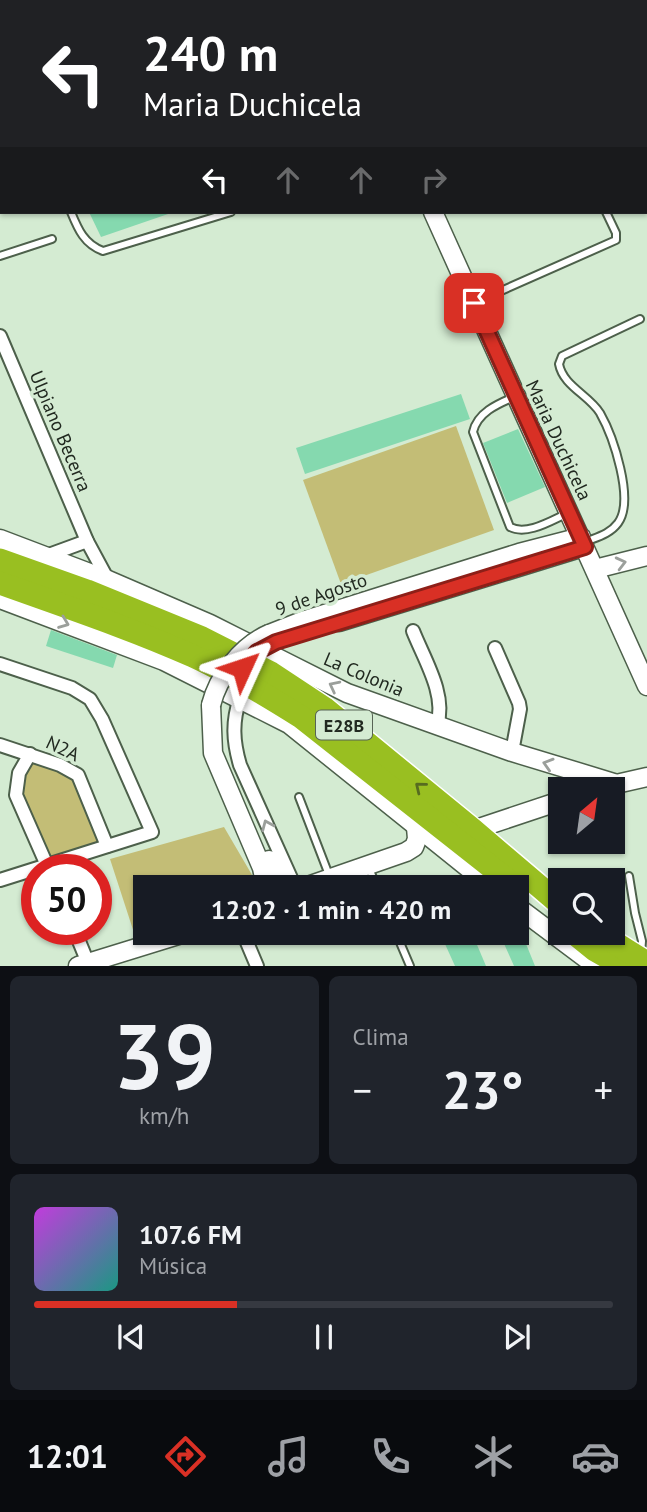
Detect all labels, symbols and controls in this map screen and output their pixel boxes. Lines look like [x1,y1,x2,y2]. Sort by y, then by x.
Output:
text: 240 m [143,21,278,85]
icon: left [28,28,119,119]
text: Maria Duchicela [143,83,362,125]
icon: left [196,161,234,199]
icon: ahead [269,161,307,199]
icon: ahead [342,161,380,199]
icon: right [415,161,453,199]
pin [444,273,504,333]
icon: arrive [455,284,493,322]
street label: Ulpiano Becerra [25,367,97,495]
street label: Maria Duchicela [521,376,597,504]
one-way arrow [615,557,627,571]
street label: 9 de Agosto [272,567,370,621]
one-way arrow [57,615,69,629]
position arrow [205,631,279,705]
street label: La Colonia [320,646,408,702]
one-way arrow [329,681,341,695]
road number: E28B [316,710,372,740]
street label: N2A [42,730,84,766]
one-way arrow [542,757,554,772]
north arrow [548,777,625,854]
map controls [548,777,625,945]
one-way arrow [416,782,428,795]
one-way arrow [261,820,275,832]
speed limit sign: 50 [21,854,112,945]
button: search [548,868,625,945]
text: 12:02 · 1 min · 420 m [211,893,451,926]
text: 39 [113,996,216,1114]
text: Clima [353,1022,409,1051]
text: 23° [442,1056,524,1123]
text: − [353,1065,372,1114]
text: + [594,1065,613,1114]
text: km/h [139,1101,189,1130]
text: 107.6 FM [139,1218,242,1251]
text: Música [139,1251,207,1280]
icon: previous [112,1318,150,1356]
icon: pause [305,1318,343,1356]
icon: next [498,1318,536,1356]
icon: directions [161,1432,210,1481]
icon: music [264,1432,313,1481]
icon: phone [366,1432,415,1481]
icon: climate [469,1432,518,1481]
icon: car [571,1432,620,1481]
text: 12:01 [27,1435,108,1477]

